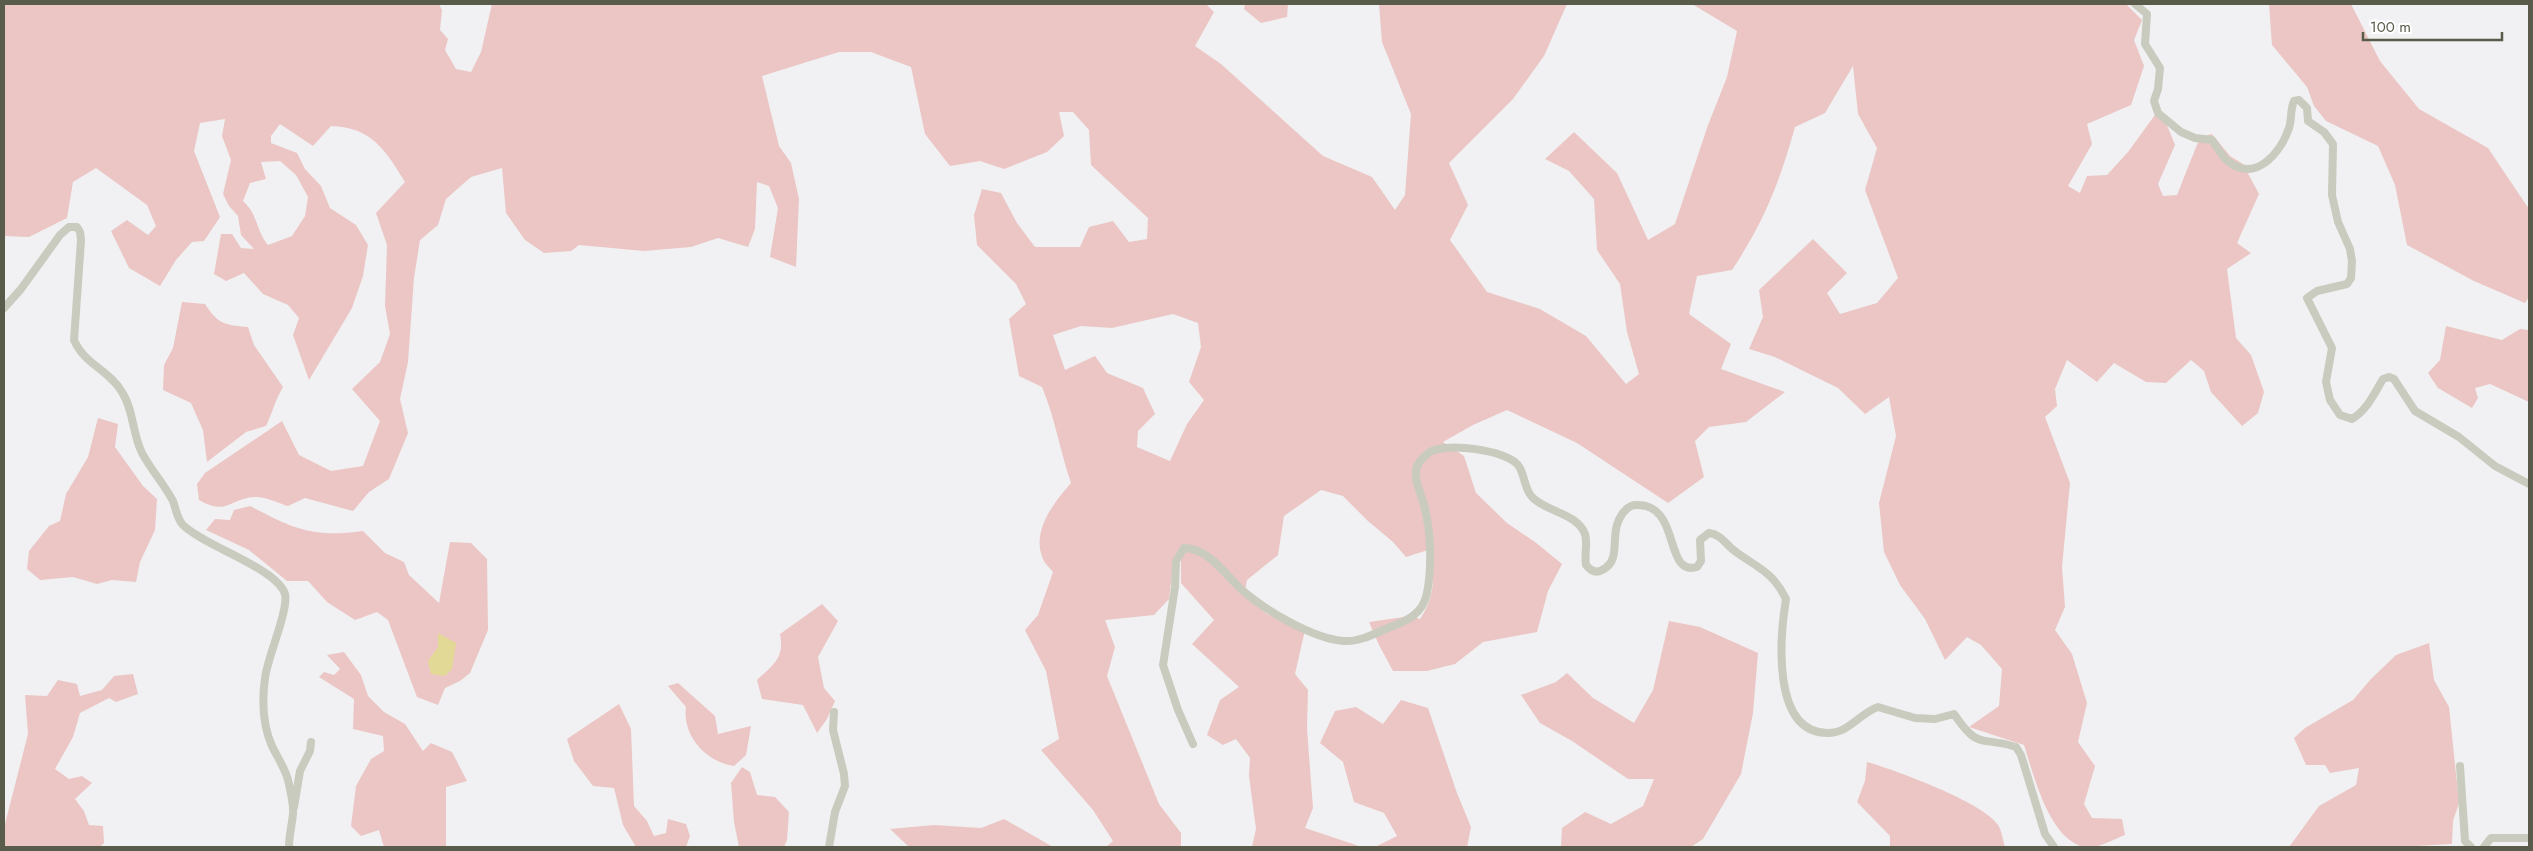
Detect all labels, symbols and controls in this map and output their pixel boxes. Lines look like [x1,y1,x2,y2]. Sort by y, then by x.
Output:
scale bar [2363,10,2502,42]
text: 100 m [2370,16,2411,38]

